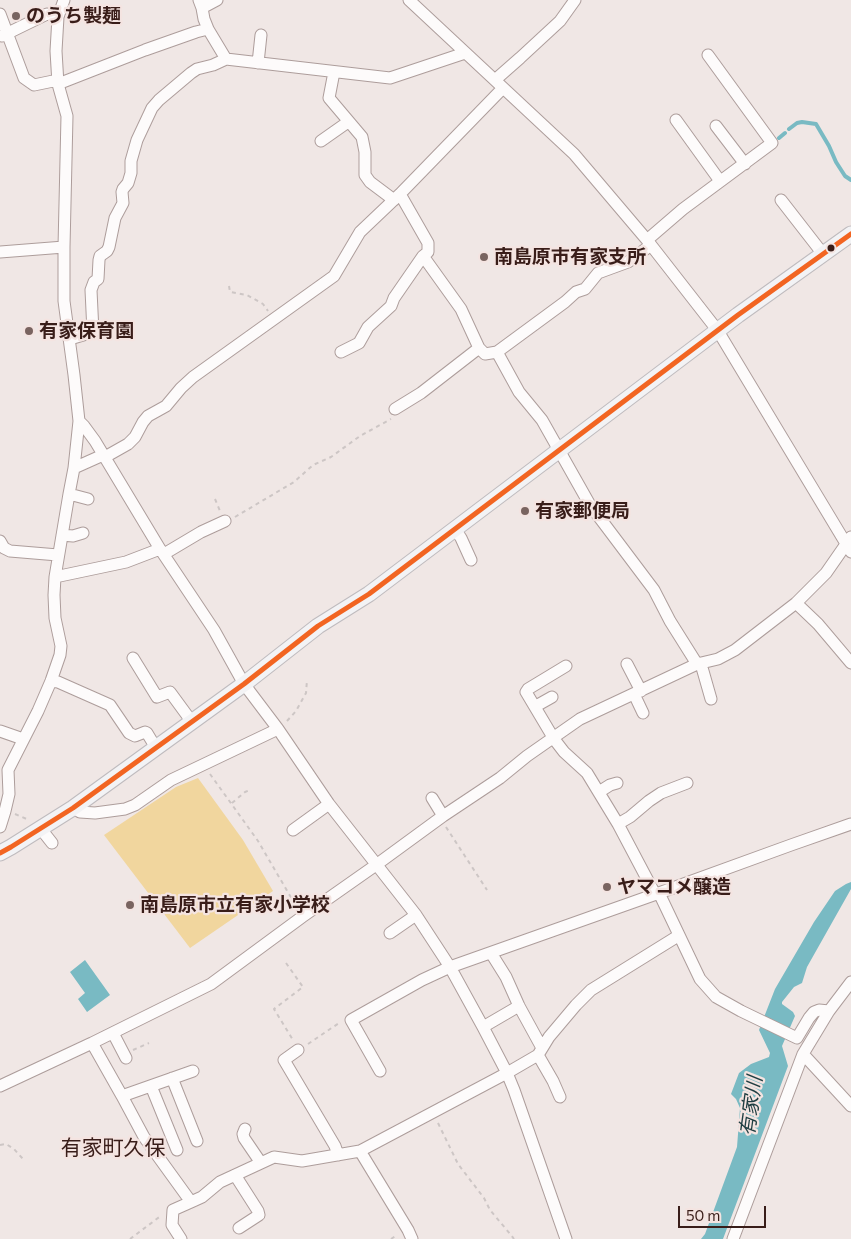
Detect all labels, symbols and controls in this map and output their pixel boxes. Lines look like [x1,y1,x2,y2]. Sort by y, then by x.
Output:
place label: のうち製麺 [26,5,121,27]
marker: のうち製麺 [10,10,22,22]
unlabelled marker [826,243,836,253]
place label: 南島原市有家支所 [494,246,646,268]
marker: 南島原市有家支所 [478,251,490,263]
place label: 有家保育園 [39,320,134,342]
marker: 有家保育園 [23,325,35,337]
place label: 有家郵便局 [535,500,630,522]
marker: 有家郵便局 [519,505,531,517]
place label: ヤマコメ醸造 [617,876,731,898]
marker: ヤマコメ醸造 [601,881,613,893]
place label: 南島原市立有家小学校 [140,894,330,916]
marker: 南島原市立有家小学校 [124,899,136,911]
water label: 有家川 [735,1075,767,1137]
district label: 有家町久保 [61,1135,165,1161]
scale bar [681,1196,768,1228]
text: 50 m [686,1206,720,1224]

